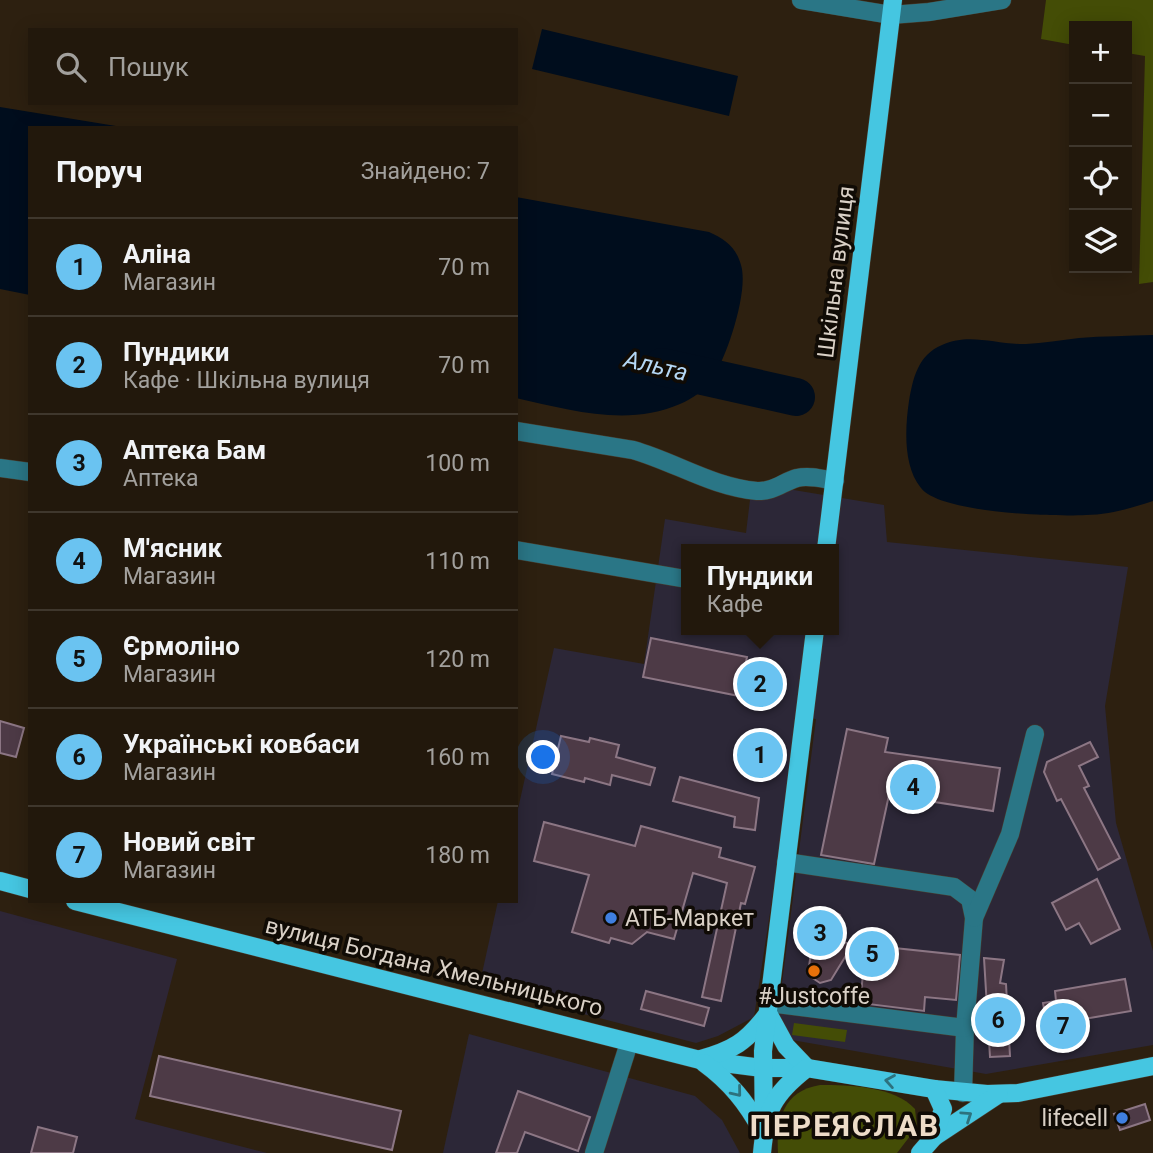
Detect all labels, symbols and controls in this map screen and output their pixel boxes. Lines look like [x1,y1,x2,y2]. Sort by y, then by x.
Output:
map controls [1069,21,1132,273]
button: + [1069,21,1132,84]
search box [28,28,518,105]
icon: search [52,48,90,86]
text: Пошук [108,52,189,82]
button: − [1069,84,1132,147]
button: locate [1069,147,1132,210]
text: Поруч [56,154,143,189]
text: Знайдено: 7 [361,158,490,185]
street label: Шкільна вулиця [812,184,860,360]
button: layers [1069,210,1132,273]
text: Аліна [123,239,191,269]
text: 1 [72,254,86,281]
text: 70 m [438,254,490,281]
text: Магазин [123,269,216,296]
text: Пундики [123,337,230,367]
water label: Альта [621,345,691,387]
text: 2 [72,352,86,379]
text: 70 m [438,352,490,379]
text: Кафе · Шкільна вулиця [123,367,370,394]
text: Аптека Бам [123,435,266,465]
text: 3 [72,450,86,477]
text: 100 m [425,450,490,477]
text: Аптека [123,465,199,492]
text: М'ясник [123,533,222,563]
popup [681,544,839,635]
text: 4 [72,548,86,575]
text: 110 m [425,548,490,575]
text: Пундики [707,561,813,591]
text: Магазин [123,563,216,590]
text: Кафе [707,591,763,618]
text: Єрмоліно [123,631,240,661]
text: 5 [72,646,86,673]
text: 120 m [425,646,490,673]
pin: 2 [737,658,783,710]
text: Магазин [123,661,216,688]
text: Українські ковбаси [123,729,360,759]
pin: 1 [737,729,783,781]
your location [526,740,560,774]
text: 6 [72,744,86,771]
text: 160 m [425,744,490,771]
text: Магазин [123,759,216,786]
pin: 4 [890,761,936,813]
text: Новий світ [123,827,255,857]
text: 7 [72,842,86,869]
text: 180 m [425,842,490,869]
text: Магазин [123,857,216,884]
place label: АТБ-Маркет [625,905,754,932]
pin: 3 [797,907,843,959]
marker: АТБ-Маркет [603,910,619,926]
street label: вулиця Богдана Хмельницького [263,912,605,1022]
pin: 5 [849,928,895,980]
marker: #Justcoffe [806,963,822,979]
place label: #Justcoffe [758,983,870,1010]
pin: 6 [975,994,1021,1046]
pin: 7 [1040,1000,1086,1052]
one-way arrow [884,1075,896,1090]
one-way arrow [729,1084,741,1097]
place label: lifecell [1041,1105,1108,1132]
district label: ПЕРЕЯСЛАВ [750,1108,940,1143]
marker: lifecell [1114,1110,1130,1126]
one-way arrow [959,1111,972,1124]

